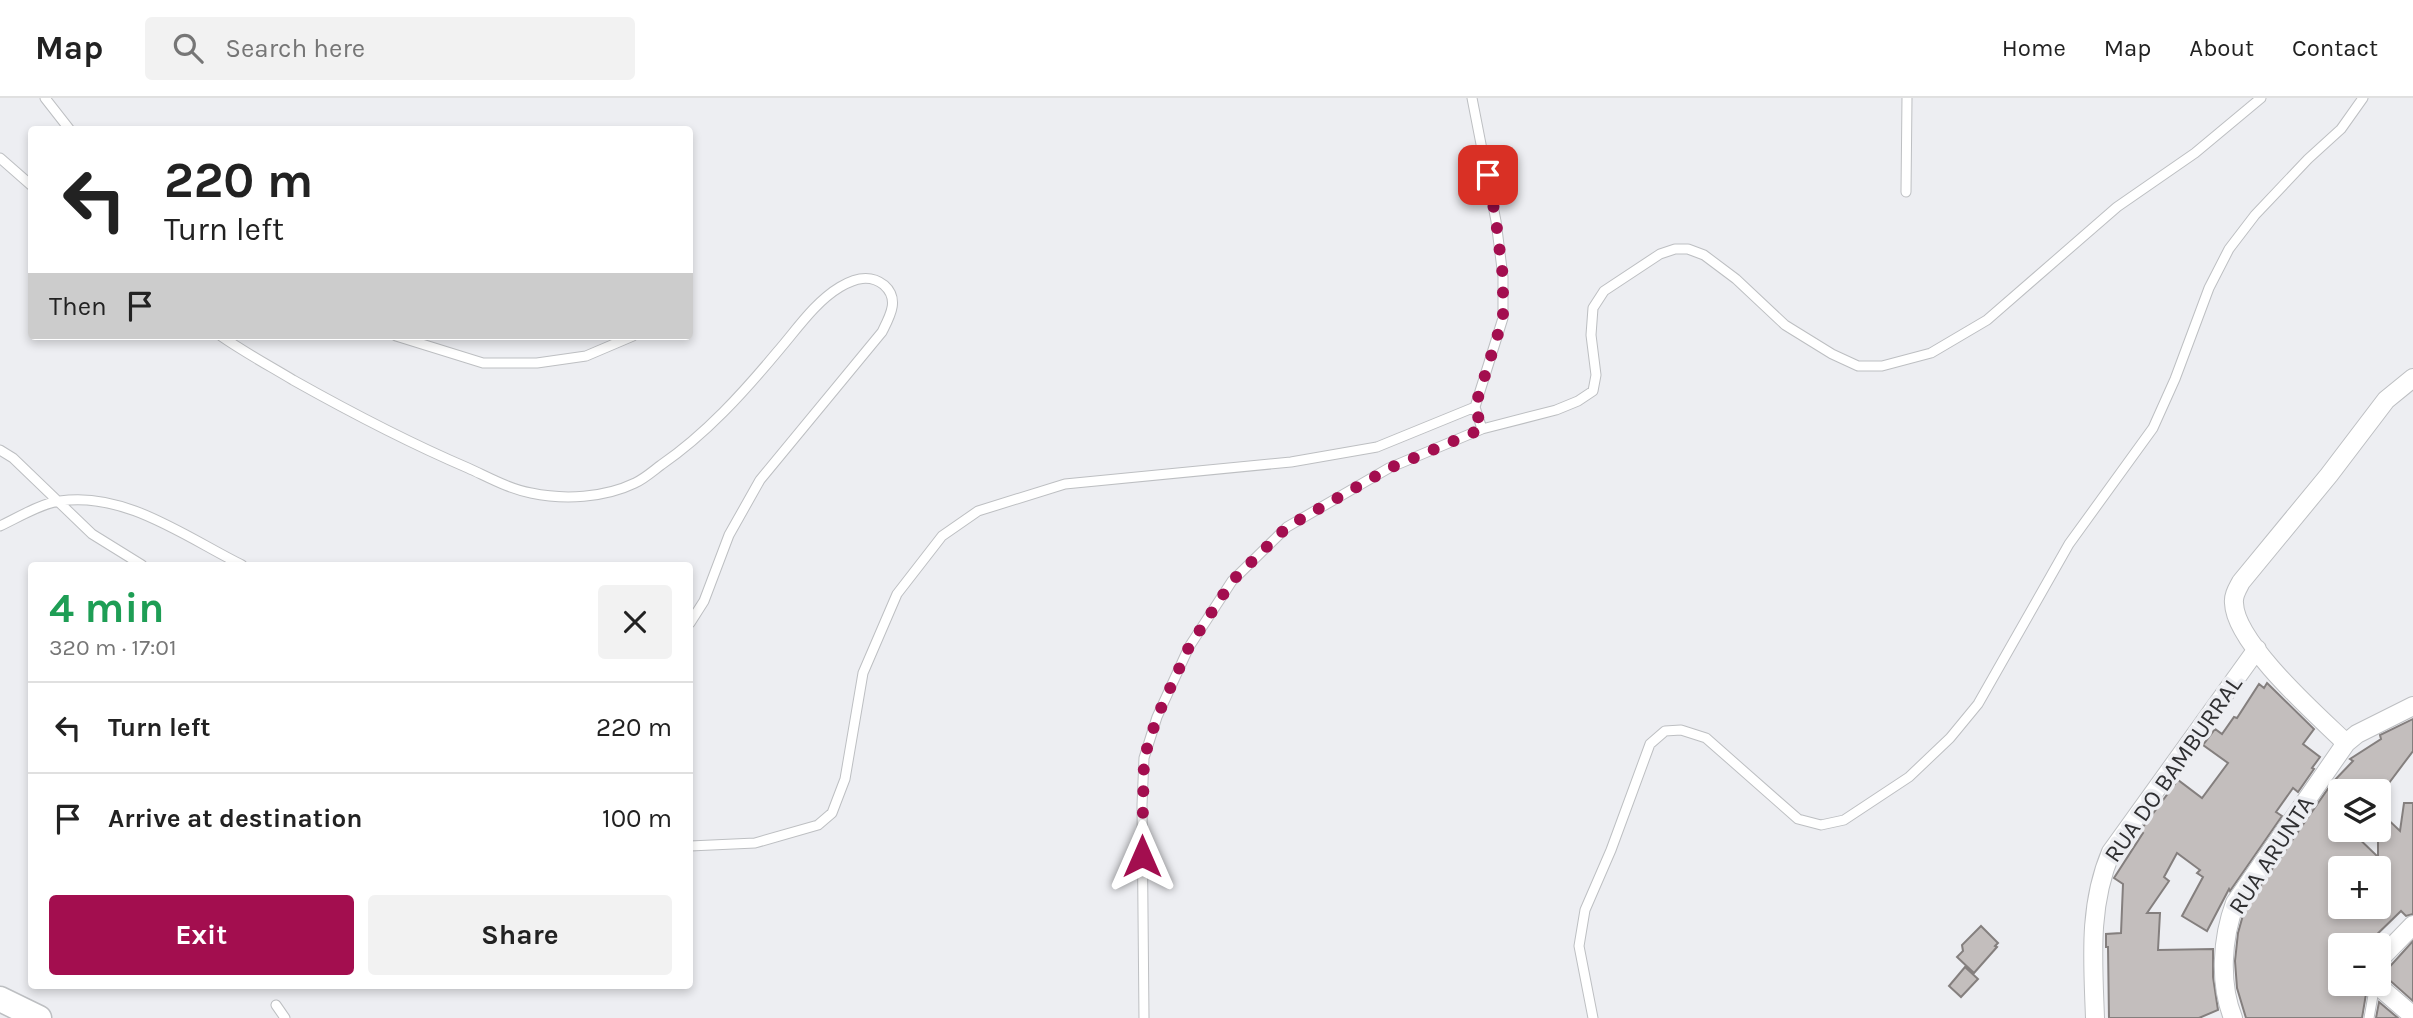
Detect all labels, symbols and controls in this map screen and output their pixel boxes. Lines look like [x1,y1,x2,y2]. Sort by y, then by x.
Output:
search box [145,17,635,80]
text: Map [35,29,103,67]
icon: search [169,29,207,67]
text: Search here [225,33,365,64]
text: Home [2002,34,2066,62]
text: Map [2104,34,2151,62]
text: About [2189,34,2254,62]
text: Contact [2292,34,2378,62]
pin [1458,145,1518,205]
text: 220 m [164,152,313,209]
icon: left [49,154,140,245]
icon: arrive [1469,156,1507,194]
text: Turn left [164,211,284,248]
icon: arrive [121,287,159,325]
text: Then [49,291,107,322]
text: 4 min [49,583,164,633]
button: close [598,585,672,659]
text: 320 m · 17:01 [49,634,177,661]
street label: RUA DO BAMBURRAL [2098,670,2248,868]
icon: left [49,709,87,747]
text: Turn left [108,712,210,743]
text: 220 m [596,712,672,743]
map controls [2328,779,2391,996]
button: layers [2328,779,2391,842]
street label: RUA ARUNTA [2222,790,2320,919]
icon: arrive [49,800,87,838]
text: Arrive at destination [108,803,362,834]
text: 100 m [602,803,672,834]
position arrow [1105,819,1179,893]
button: + [2328,856,2391,919]
button: Exit [49,895,354,975]
button: Share [368,895,672,975]
button: − [2328,933,2391,996]

